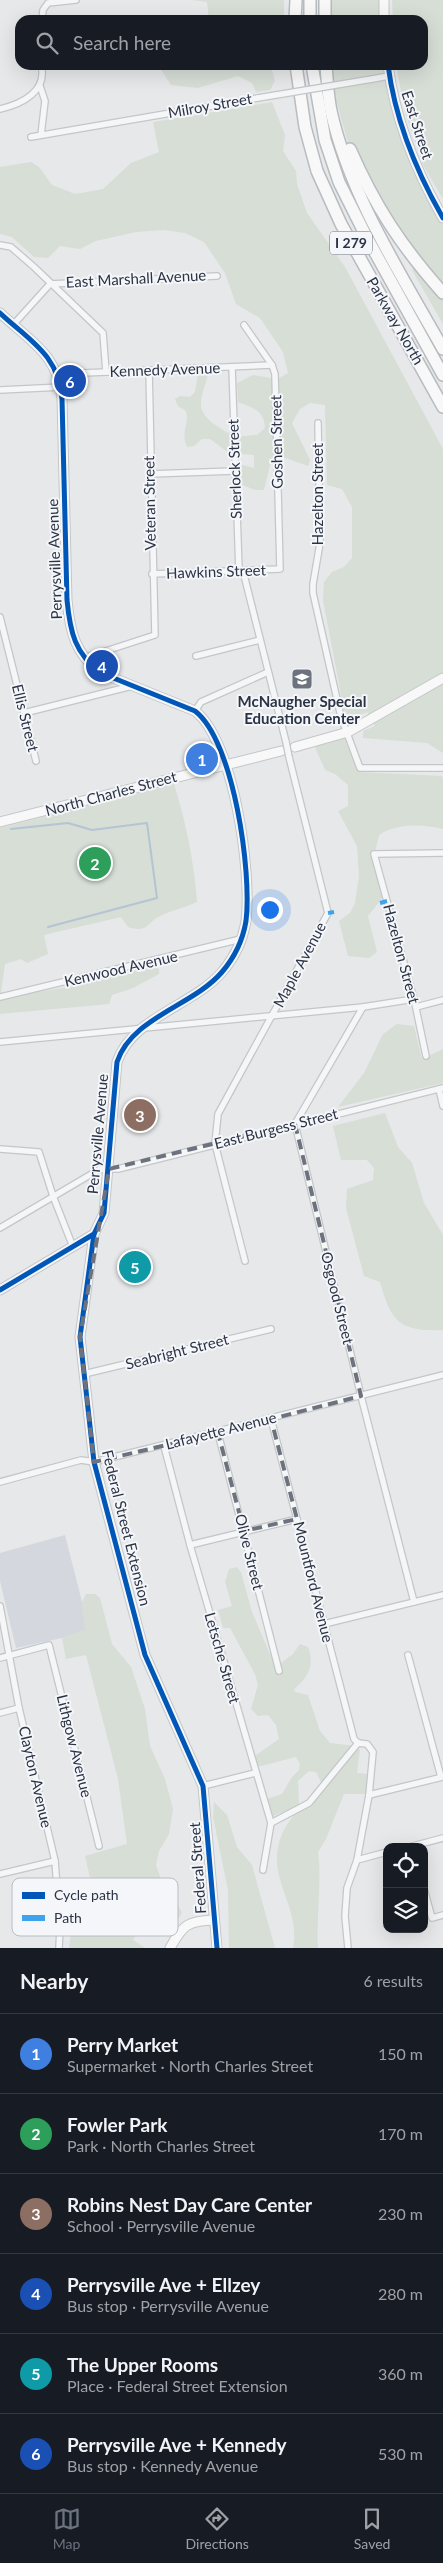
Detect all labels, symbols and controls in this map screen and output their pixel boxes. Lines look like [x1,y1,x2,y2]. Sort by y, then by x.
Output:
search box [15,15,428,70]
icon: search [33,29,61,57]
text: Search here [73,31,171,54]
street label: East Street [398,88,438,162]
street label: Milroy Street [166,89,254,121]
road number: I 279 [330,232,372,254]
street label: East Marshall Avenue [65,265,207,291]
street label: Parkway North [363,273,428,368]
street label: Kennedy Avenue [109,358,221,380]
pin: 6 [54,362,86,400]
street label: Goshen Street [266,394,286,489]
street label: Sherlock Street [223,418,245,519]
street label: Hazelton Street [308,442,326,545]
street label: Veteran Street [139,455,159,551]
street label: Perrysville Avenue [43,498,65,620]
street label: Hawkins Street [166,560,267,582]
pin: 4 [86,647,118,685]
school or university icon: McNaugher Special Education Center [290,667,314,691]
street label: Ellis Street [9,682,43,754]
place label: McNaugher Special Education Center [238,692,366,727]
pin: 1 [186,740,218,778]
street label: North Charles Street [43,767,179,819]
pin: 2 [79,844,111,882]
your location [257,897,283,923]
street label: Hazelton Street [380,902,424,1006]
street label: Maple Avenue [269,919,329,1010]
street label: Kenwood Avenue [62,946,179,990]
street label: Perrysville Avenue [83,1073,111,1195]
pin: 3 [124,1096,156,1134]
street label: East Burgess Street [212,1104,340,1152]
pin: 5 [119,1248,151,1286]
street label: Osgood Street [318,1250,358,1347]
street label: Seabright Street [123,1329,231,1373]
street label: Lafayette Avenue [163,1407,278,1453]
street label: Federal Street Extension [99,1448,155,1608]
street label: Olive Street [232,1512,268,1592]
street label: Mountford Avenue [290,1519,338,1644]
street label: Letsche Street [201,1610,245,1706]
street label: Lithgow Avenue [53,1692,96,1799]
street label: Clayton Avenue [16,1724,56,1829]
street label: Federal Street [185,1821,209,1914]
map controls [383,1843,428,1933]
button: locate [383,1843,428,1888]
legend [12,1878,178,1936]
text: Cycle path [54,1886,119,1903]
button: layers [383,1888,428,1933]
text: Path [54,1909,82,1926]
text: Nearby [20,1968,88,1993]
text: 6 results [363,1971,423,1990]
text: Perry Market [67,2033,178,2056]
text: 1 [31,2044,41,2063]
text: 150 m [378,2044,423,2063]
text: Supermarket · North Charles Street [67,2056,313,2075]
text: Fowler Park [67,2113,167,2136]
text: 2 [31,2124,41,2143]
text: 170 m [378,2124,423,2143]
text: Park · North Charles Street [67,2136,255,2155]
text: Robins Nest Day Care Center [67,2193,312,2216]
text: 3 [31,2204,41,2223]
text: 230 m [378,2204,423,2223]
text: School · Perrysville Avenue [67,2216,255,2235]
text: Perrysville Ave + Ellzey [67,2273,260,2296]
text: 4 [31,2284,41,2303]
text: 280 m [378,2284,423,2303]
text: Bus stop · Perrysville Avenue [67,2296,269,2315]
text: The Upper Rooms [67,2353,218,2376]
text: 5 [31,2364,41,2383]
text: 360 m [378,2364,423,2383]
text: Place · Federal Street Extension [67,2376,288,2395]
text: Perrysville Ave + Kennedy [67,2433,286,2456]
text: 6 [31,2444,41,2463]
text: 530 m [378,2444,423,2463]
text: Bus stop · Kennedy Avenue [67,2456,258,2475]
tab: Map [53,2505,81,2552]
tab: Directions [186,2505,249,2552]
tab: Saved [354,2505,390,2552]

